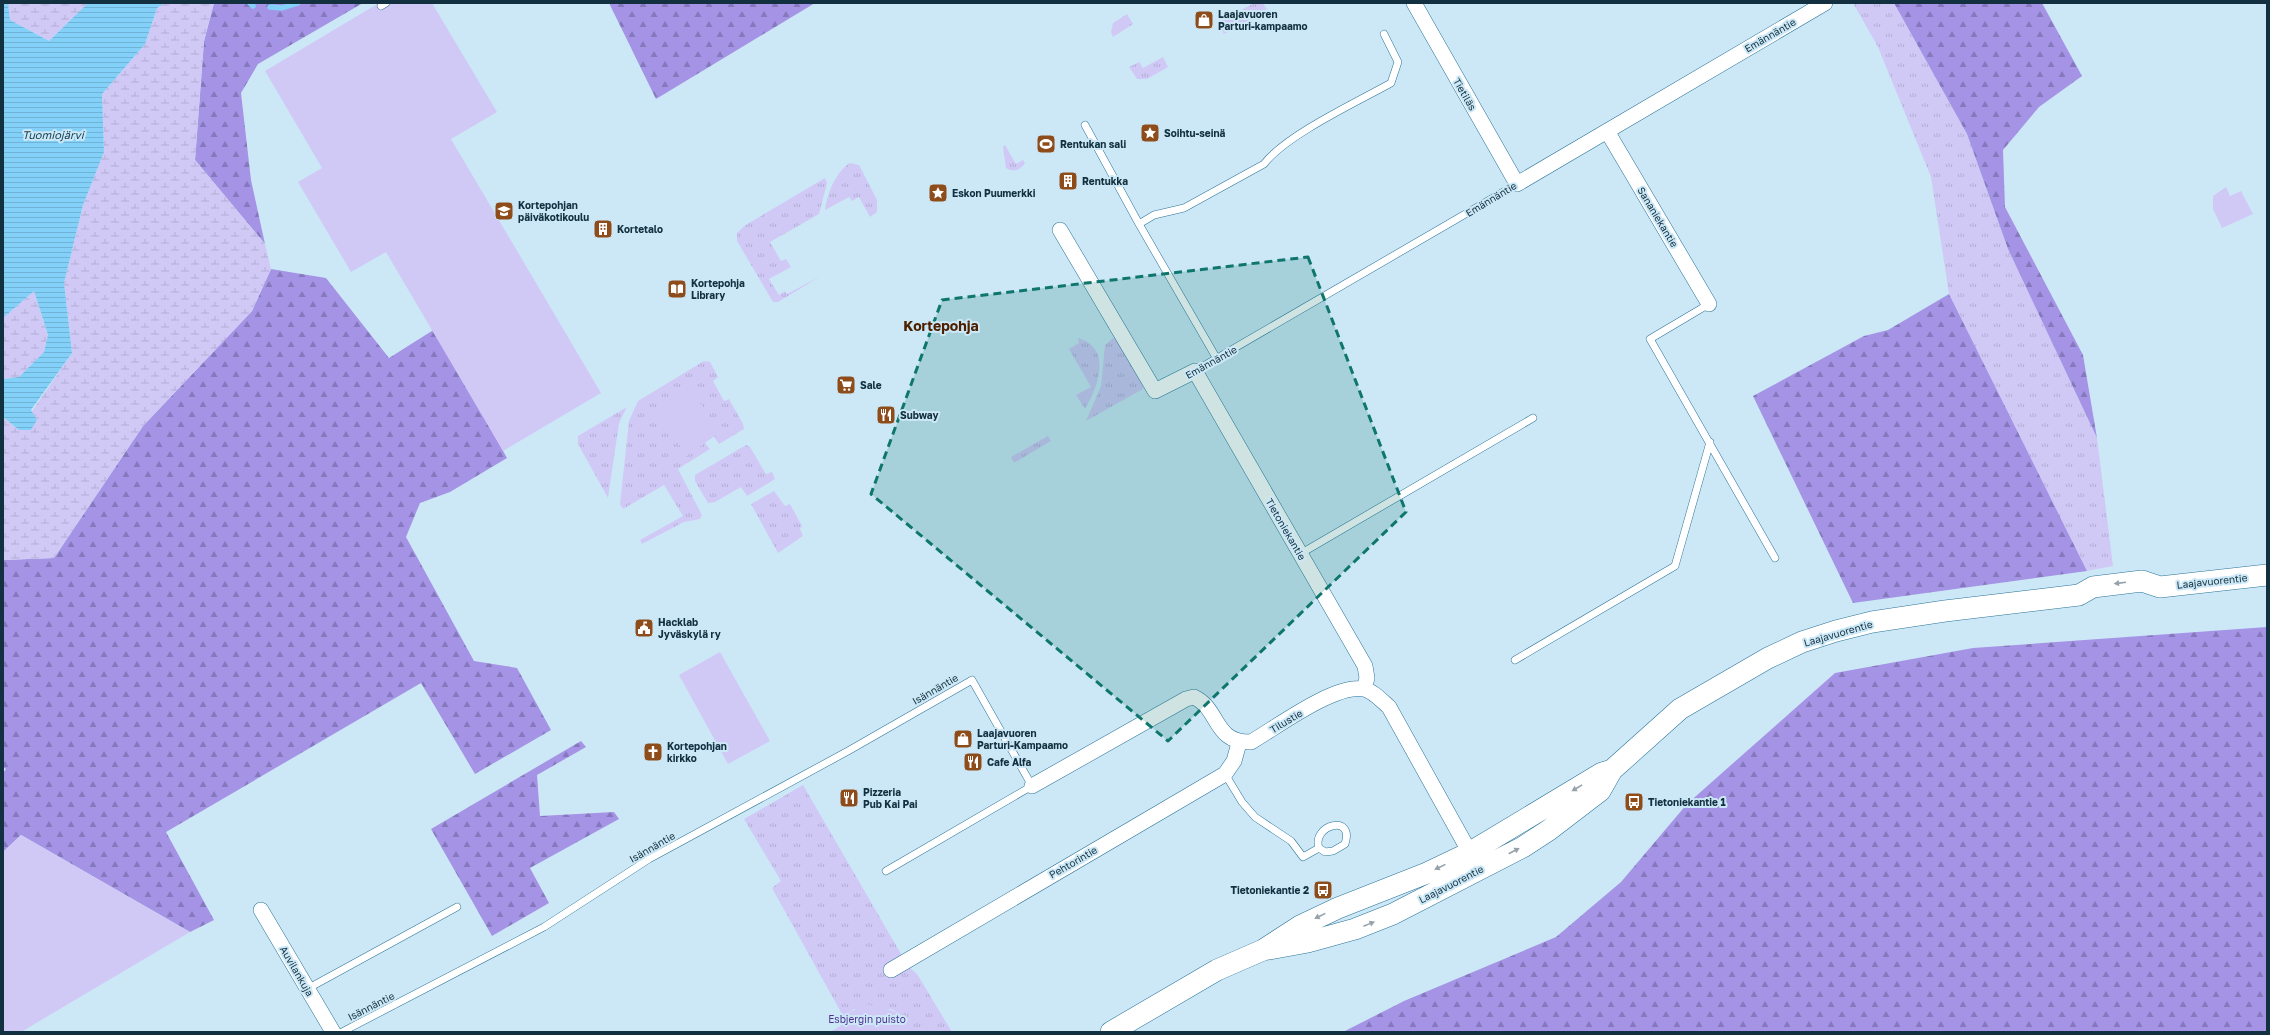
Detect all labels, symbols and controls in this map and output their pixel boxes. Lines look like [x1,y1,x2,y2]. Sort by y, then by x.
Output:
place label: Laajavuoren Parturi-kampaamo [1218,8,1308,32]
shop icon: Laajavuoren Parturi-kampaamo [1193,9,1215,31]
street label: Emännäntie [1742,15,1798,54]
street label: Tietiläs [1451,76,1479,112]
place icon: Soihtu-seinä [1139,122,1161,144]
place label: Soihtu-seinä [1164,127,1226,139]
water label: Tuomiojärvi [22,128,86,142]
sports icon: Rentukan sali [1035,133,1057,155]
place label: Rentukan sali [1060,138,1126,150]
building icon: Rentukka [1057,170,1079,192]
place label: Rentukka [1082,175,1128,187]
street label: Emännäntie [1463,179,1519,219]
place icon: Eskon Puumerkki [927,182,949,204]
street label: Sananiekantie [1635,185,1681,249]
place label: Eskon Puumerkki [952,187,1036,199]
place label: Kortepohjan päiväkotikoulu [518,199,589,223]
school or university icon: Kortepohjan päiväkotikoulu [493,200,515,222]
building icon: Kortetalo [592,218,614,240]
place label: Kortetalo [617,223,663,235]
place label: Kortepohja Library [691,277,745,301]
library icon: Kortepohja Library [666,278,688,300]
district label: Kortepohja [903,317,979,334]
street label: Emännäntie [1183,343,1239,381]
supermarket icon: Sale [835,374,857,396]
place label: Sale [860,379,882,391]
restaurant icon: Subway [875,404,897,426]
place label: Subway [900,409,938,421]
street label: Tietoniekantie [1264,496,1309,562]
street label: Laajavuorentie [2176,571,2248,591]
one-way arrow [2114,580,2126,587]
place label: Hacklab Jyväskylä ry [658,616,721,640]
public building icon: Hacklab Jyväskylä ry [633,617,655,639]
street label: Laajavuorentie [1802,617,1874,649]
street label: Isännäntie [910,671,960,707]
street label: Tilustie [1268,707,1305,735]
place label: Laajavuoren Parturi-Kampaamo [977,727,1068,751]
shop icon: Laajavuoren Parturi-Kampaamo [952,728,974,750]
place label: Kortepohjan kirkko [667,740,727,764]
church icon: Kortepohjan kirkko [642,741,664,763]
restaurant icon: Cafe Alfa [962,751,984,773]
place label: Cafe Alfa [987,756,1032,768]
one-way arrow [1572,784,1582,792]
place label: Pizzeria Pub Kai Pai [863,786,918,810]
restaurant icon: Pizzeria Pub Kai Pai [838,787,860,809]
bus stop icon: Tietoniekantie 1 [1623,791,1645,813]
place label: Tietoniekantie 1 [1648,796,1726,808]
street label: Isännäntie [627,829,677,865]
street label: Pehtorintie [1047,843,1099,881]
one-way arrow [1509,848,1520,855]
street label: Laajavuorentie [1417,862,1486,905]
one-way arrow [1435,864,1446,870]
bus stop icon: Tietoniekantie 2 [1312,879,1334,901]
place label: Tietoniekantie 2 [1230,884,1309,896]
one-way arrow [1315,913,1326,919]
one-way arrow [1363,921,1374,927]
street label: Auvilankuja [278,944,316,998]
street label: Isännäntie [346,989,396,1023]
park label: Esbjergin puisto [828,1013,906,1025]

